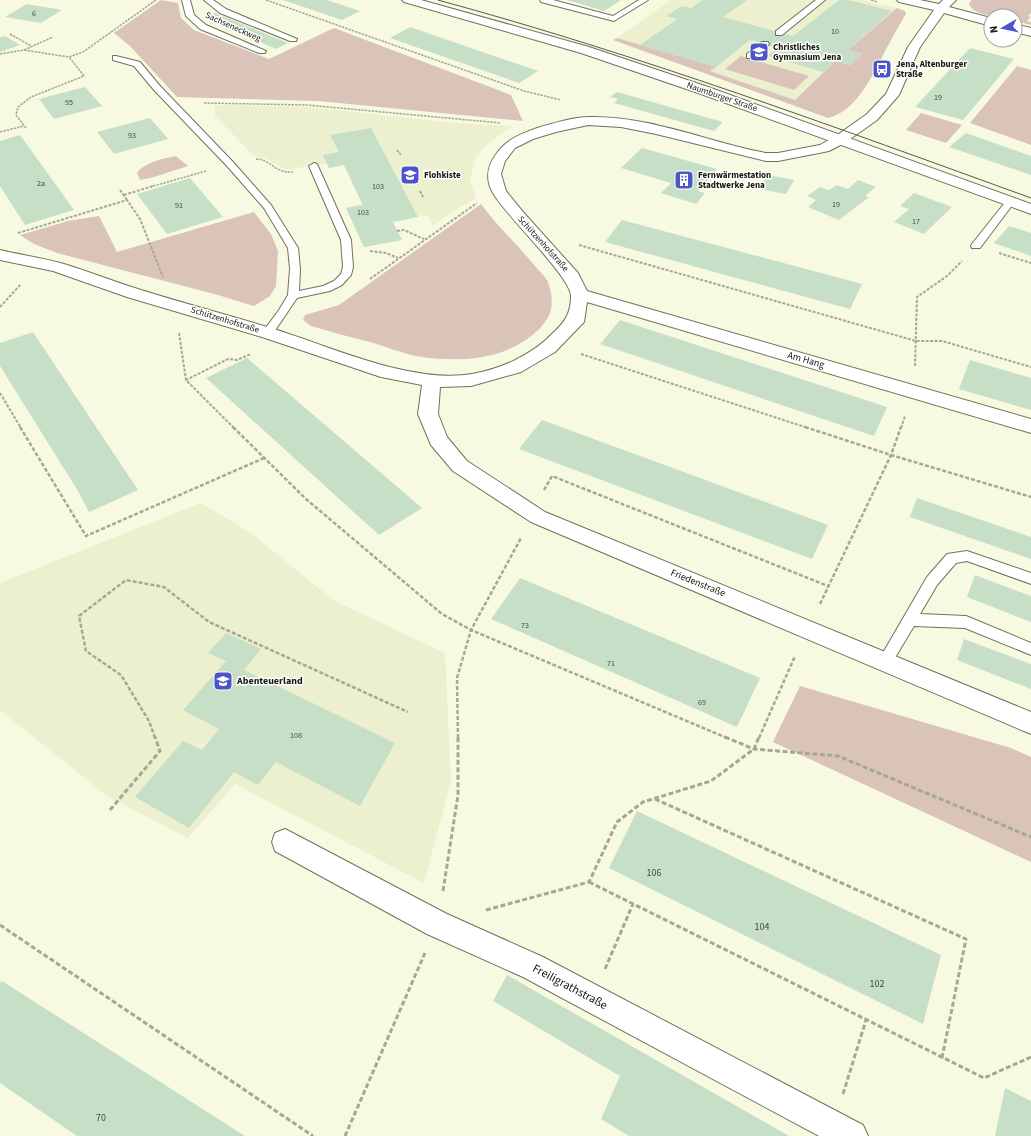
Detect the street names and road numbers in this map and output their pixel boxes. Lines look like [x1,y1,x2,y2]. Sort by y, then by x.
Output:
street label: Sachseneckweg [203,9,263,45]
street label: Naumburger Straße [685,79,760,115]
street label: Schützenhofstraße [514,213,572,275]
street label: Schützenhofstraße [189,303,261,337]
street label: Am Hang [786,348,826,372]
street label: Friedenstraße [668,566,728,600]
street label: Freiligrathstraße [530,960,611,1014]

